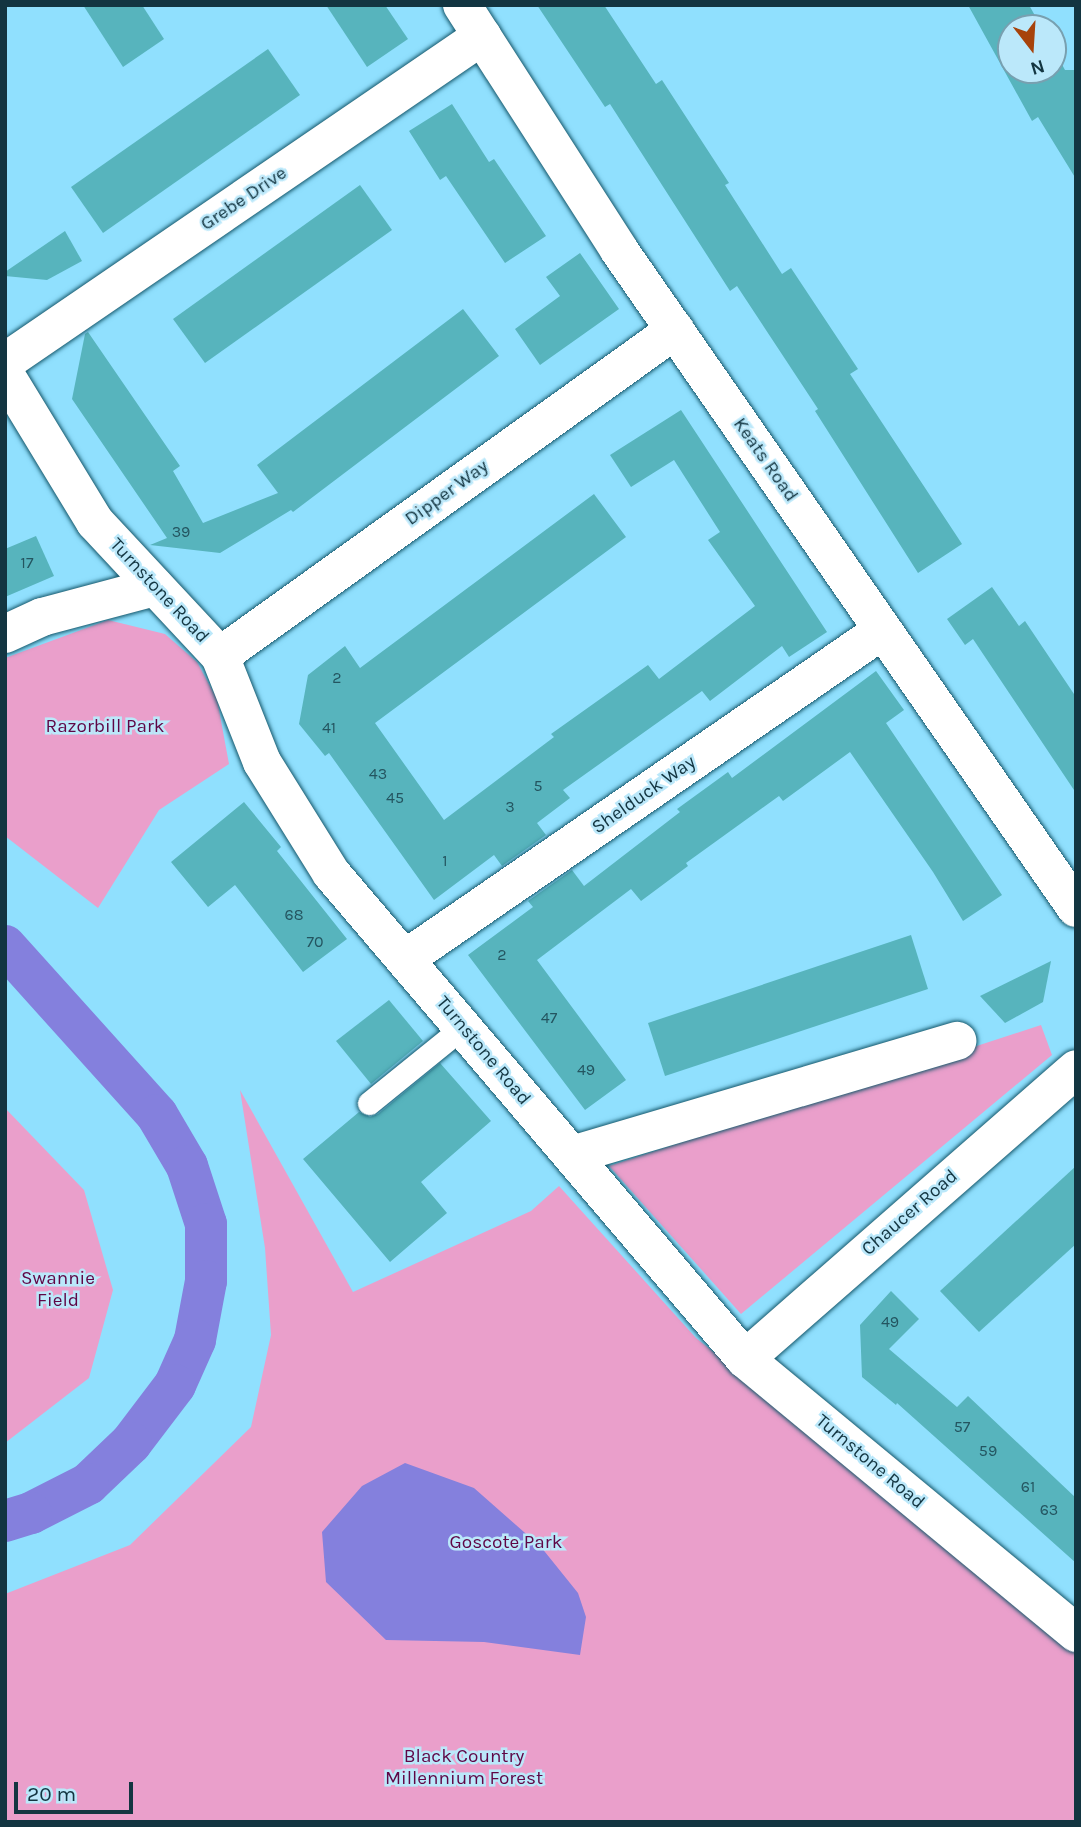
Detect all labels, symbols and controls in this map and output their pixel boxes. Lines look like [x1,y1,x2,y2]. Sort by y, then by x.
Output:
north arrow [997,14,1067,84]
text: N [1028,55,1047,80]
street label: Grebe Drive [197,162,291,236]
street label: Keats Road [728,414,802,506]
street label: Dipper Way [401,455,493,531]
house number: 39 [172,522,190,542]
street label: Turnstone Road [105,534,213,648]
house number: 17 [21,553,33,573]
house number: 2 [332,668,342,688]
park label: Razorbill Park [46,716,164,738]
house number: 41 [322,718,336,738]
street label: Shelduck Way [588,751,700,839]
house number: 43 [369,764,387,784]
house number: 5 [533,776,543,796]
house number: 45 [386,788,404,808]
house number: 3 [505,797,515,817]
house number: 1 [442,851,448,871]
house number: 68 [285,905,303,925]
house number: 70 [306,932,324,952]
house number: 2 [497,945,507,965]
street label: Turnstone Road [431,992,535,1110]
house number: 47 [541,1008,557,1028]
house number: 49 [577,1060,595,1080]
street label: Chaucer Road [857,1165,963,1261]
park label: Swannie Field [21,1268,95,1312]
house number: 49 [881,1312,899,1332]
street label: Turnstone Road [811,1410,929,1514]
house number: 57 [954,1417,970,1437]
house number: 59 [979,1441,997,1461]
house number: 61 [1021,1477,1035,1497]
house number: 63 [1040,1500,1058,1520]
park label: Goscote Park [450,1532,562,1554]
park label: Black Country Millennium Forest [385,1746,543,1790]
scale bar [18,1768,136,1812]
text: 20 m [27,1782,76,1806]

